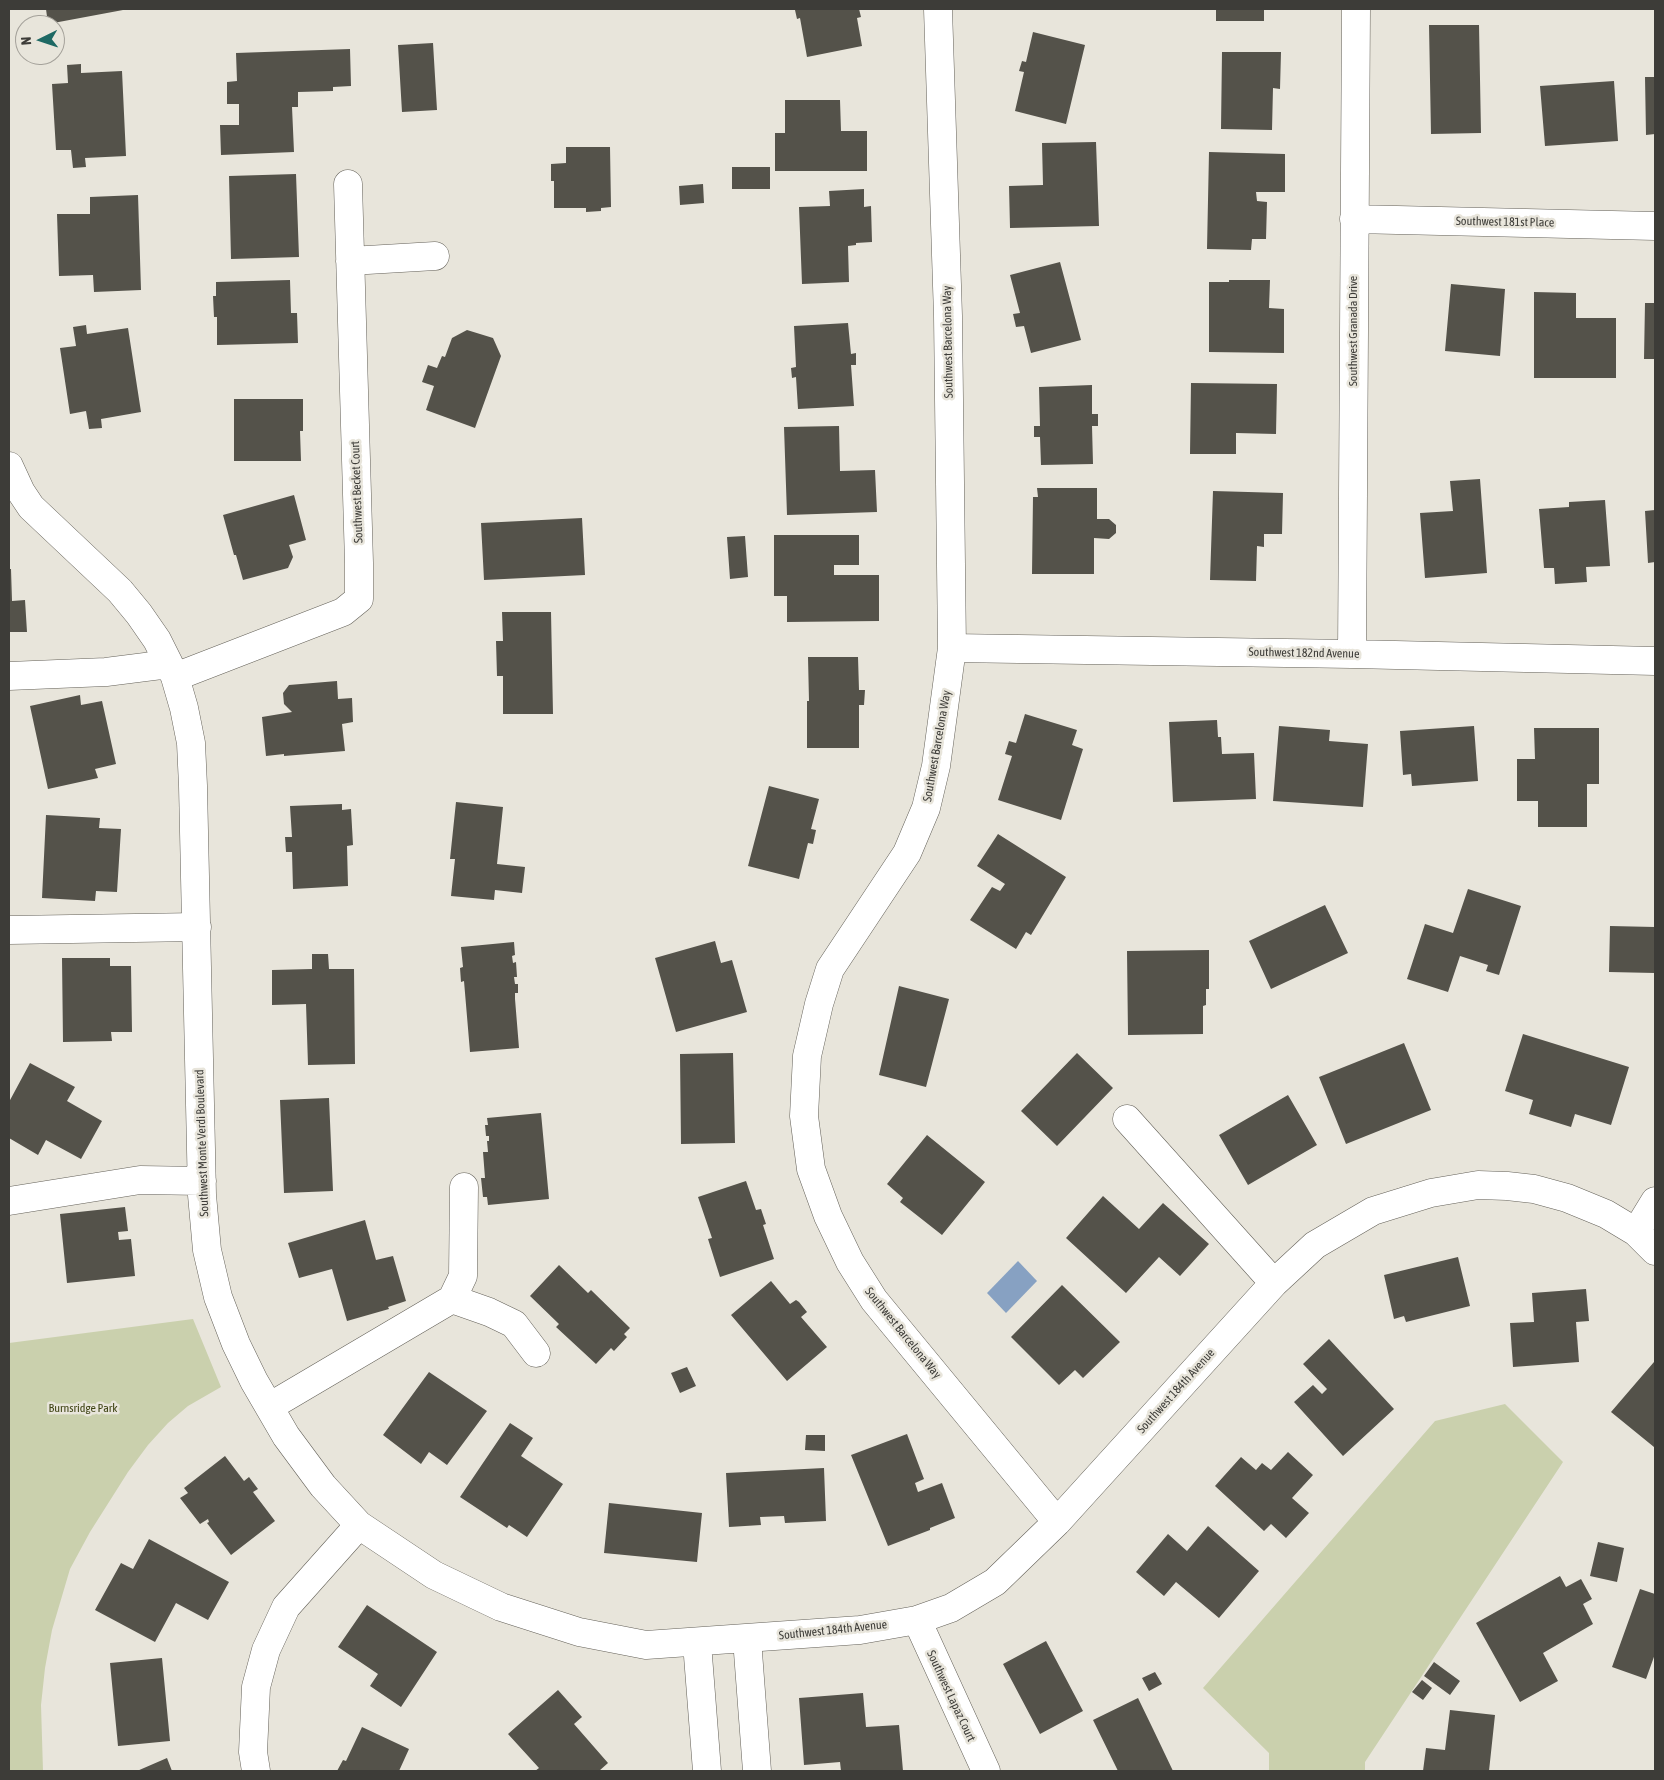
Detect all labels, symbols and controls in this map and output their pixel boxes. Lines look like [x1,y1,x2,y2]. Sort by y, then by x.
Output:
north arrow [15,15,65,65]
text: N [18,36,34,46]
street label: Southwest 181st Place [1456,214,1554,230]
street label: Southwest Granada Drive [1346,276,1360,386]
street label: Southwest Barcelona Way [940,285,956,399]
street label: Southwest Becket Court [348,441,366,543]
street label: Southwest 182nd Avenue [1248,645,1360,661]
street label: Southwest Barcelona Way [920,689,954,803]
street label: Southwest Monte Verdi Boulevard [192,1069,212,1217]
street label: Southwest Barcelona Way [862,1285,944,1381]
street label: Southwest 184th Avenue [1134,1346,1218,1436]
park label: Burnsridge Park [48,1401,118,1415]
street label: Southwest 184th Avenue [778,1617,888,1643]
street label: Southwest Lapaz Court [924,1648,978,1744]

